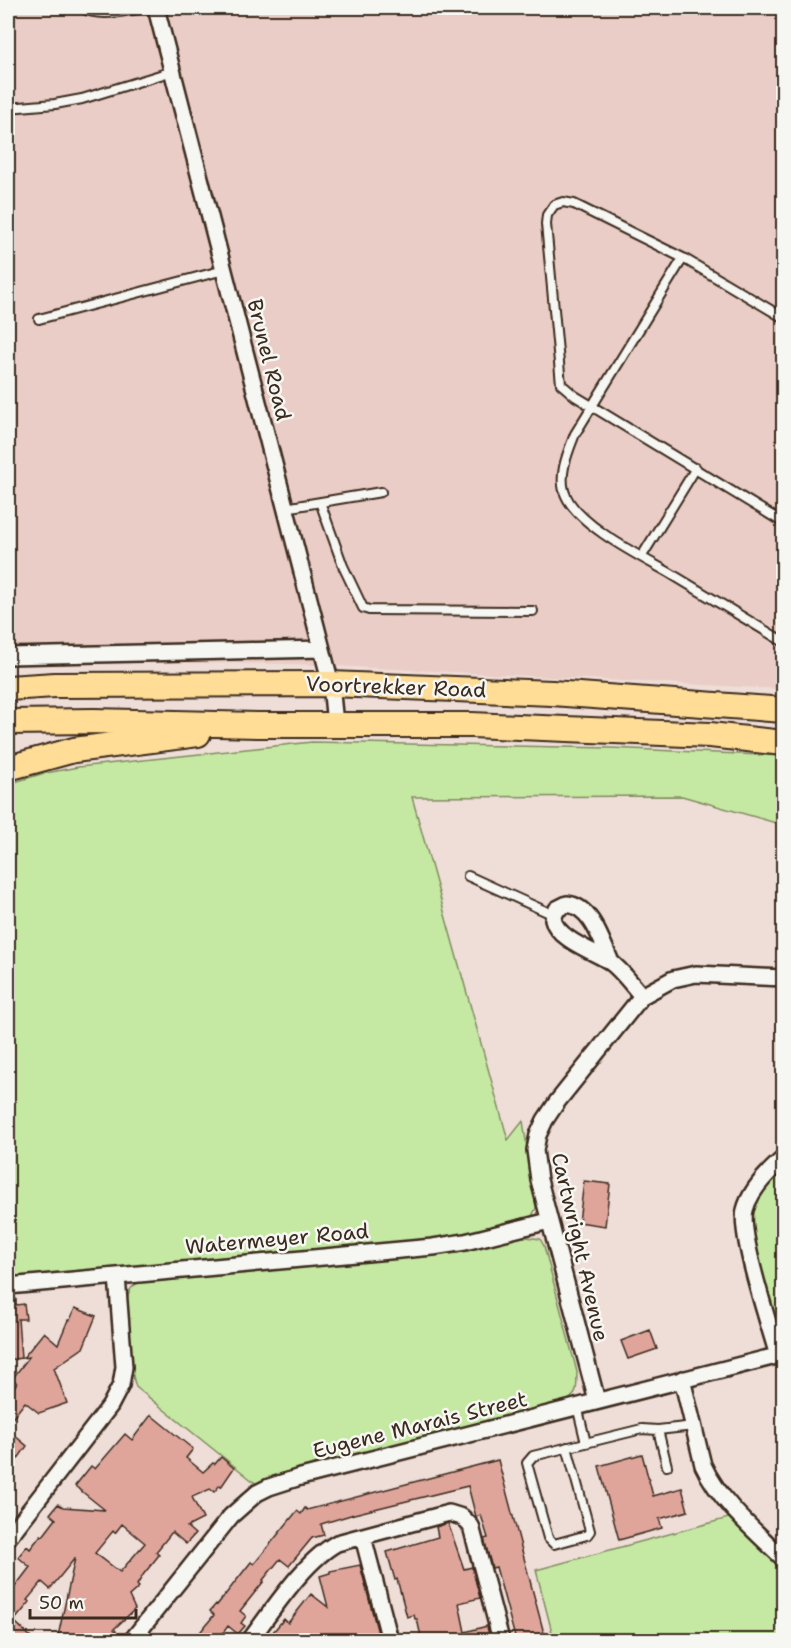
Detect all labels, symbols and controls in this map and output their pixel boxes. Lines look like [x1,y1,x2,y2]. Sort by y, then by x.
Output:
street label: Brunel Road [240,296,298,424]
street label: Voortrekker Road [305,670,487,704]
street label: Cartwright Avenue [545,1150,615,1344]
street label: Watermeyer Road [184,1217,370,1261]
street label: Eugene Marais Street [310,1385,530,1465]
scale bar [30,1582,136,1620]
text: 50 m [39,1591,84,1615]

